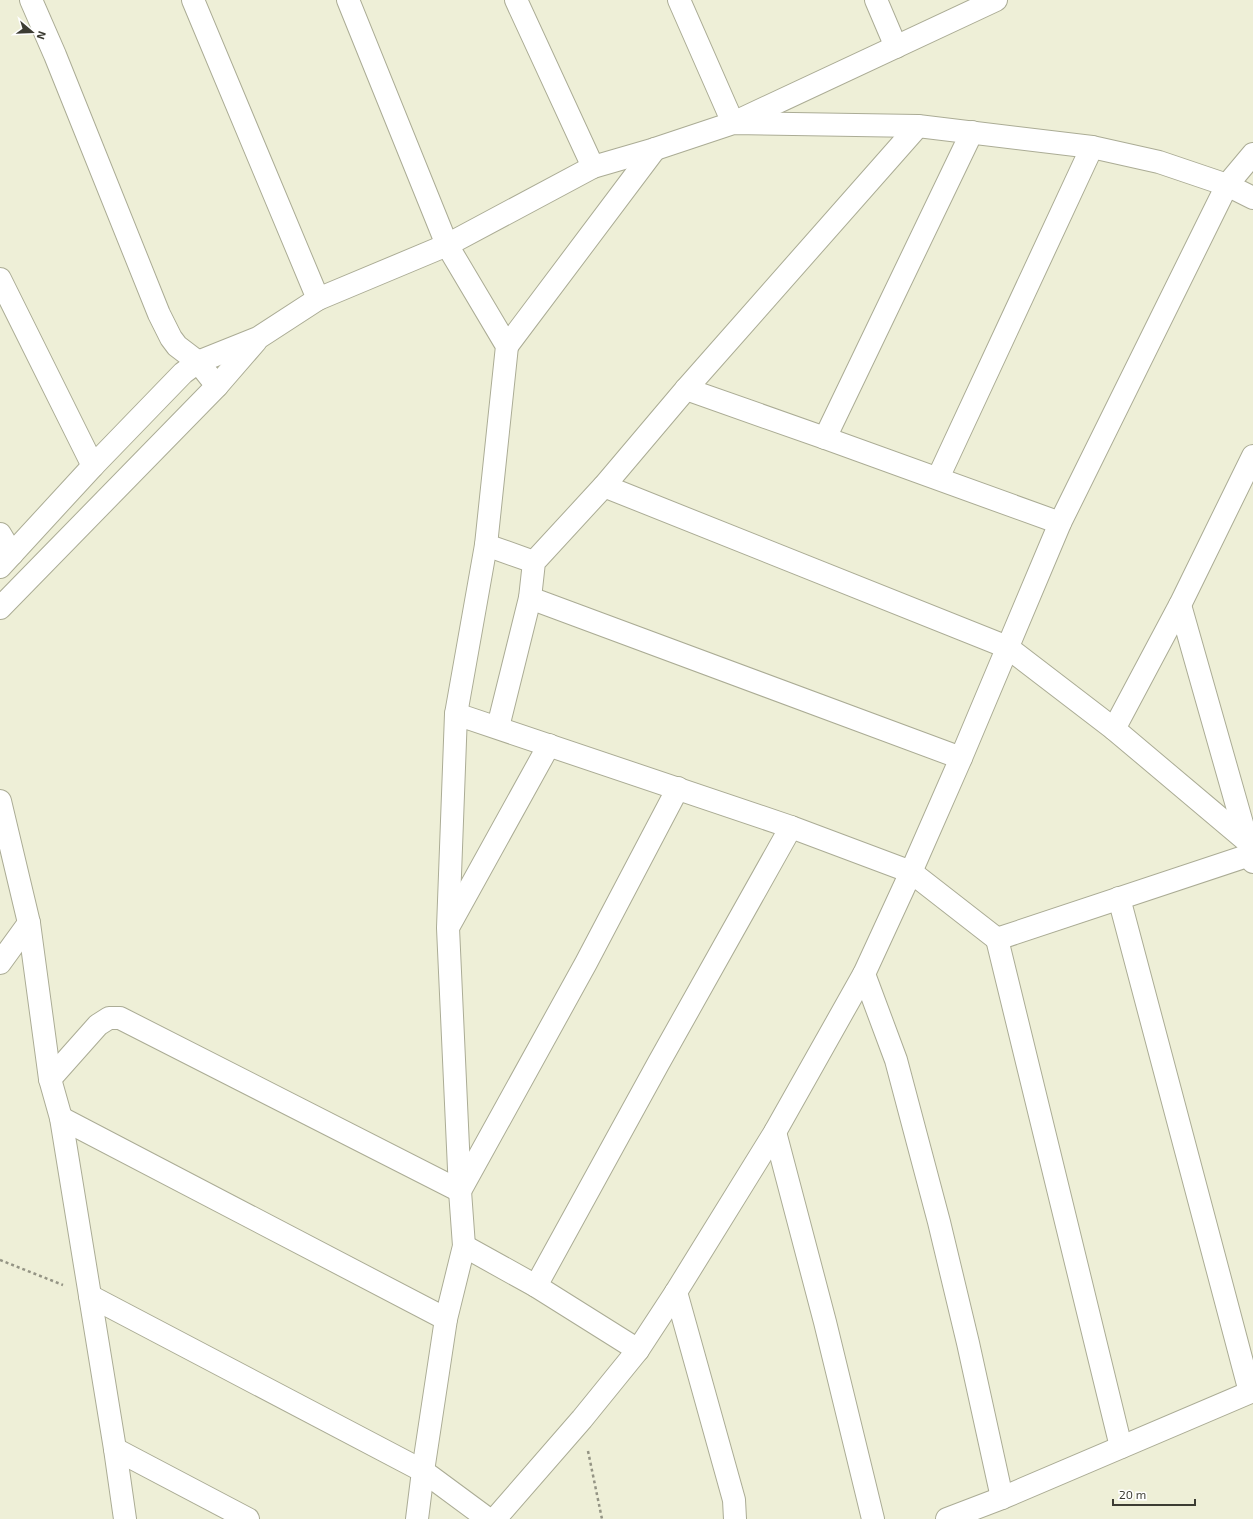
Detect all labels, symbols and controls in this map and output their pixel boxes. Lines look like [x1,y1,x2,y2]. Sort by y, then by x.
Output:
north arrow [12,12,52,52]
text: N [34,30,49,41]
scale bar [1113,1481,1195,1507]
text: 20 m [1119,1487,1146,1501]

